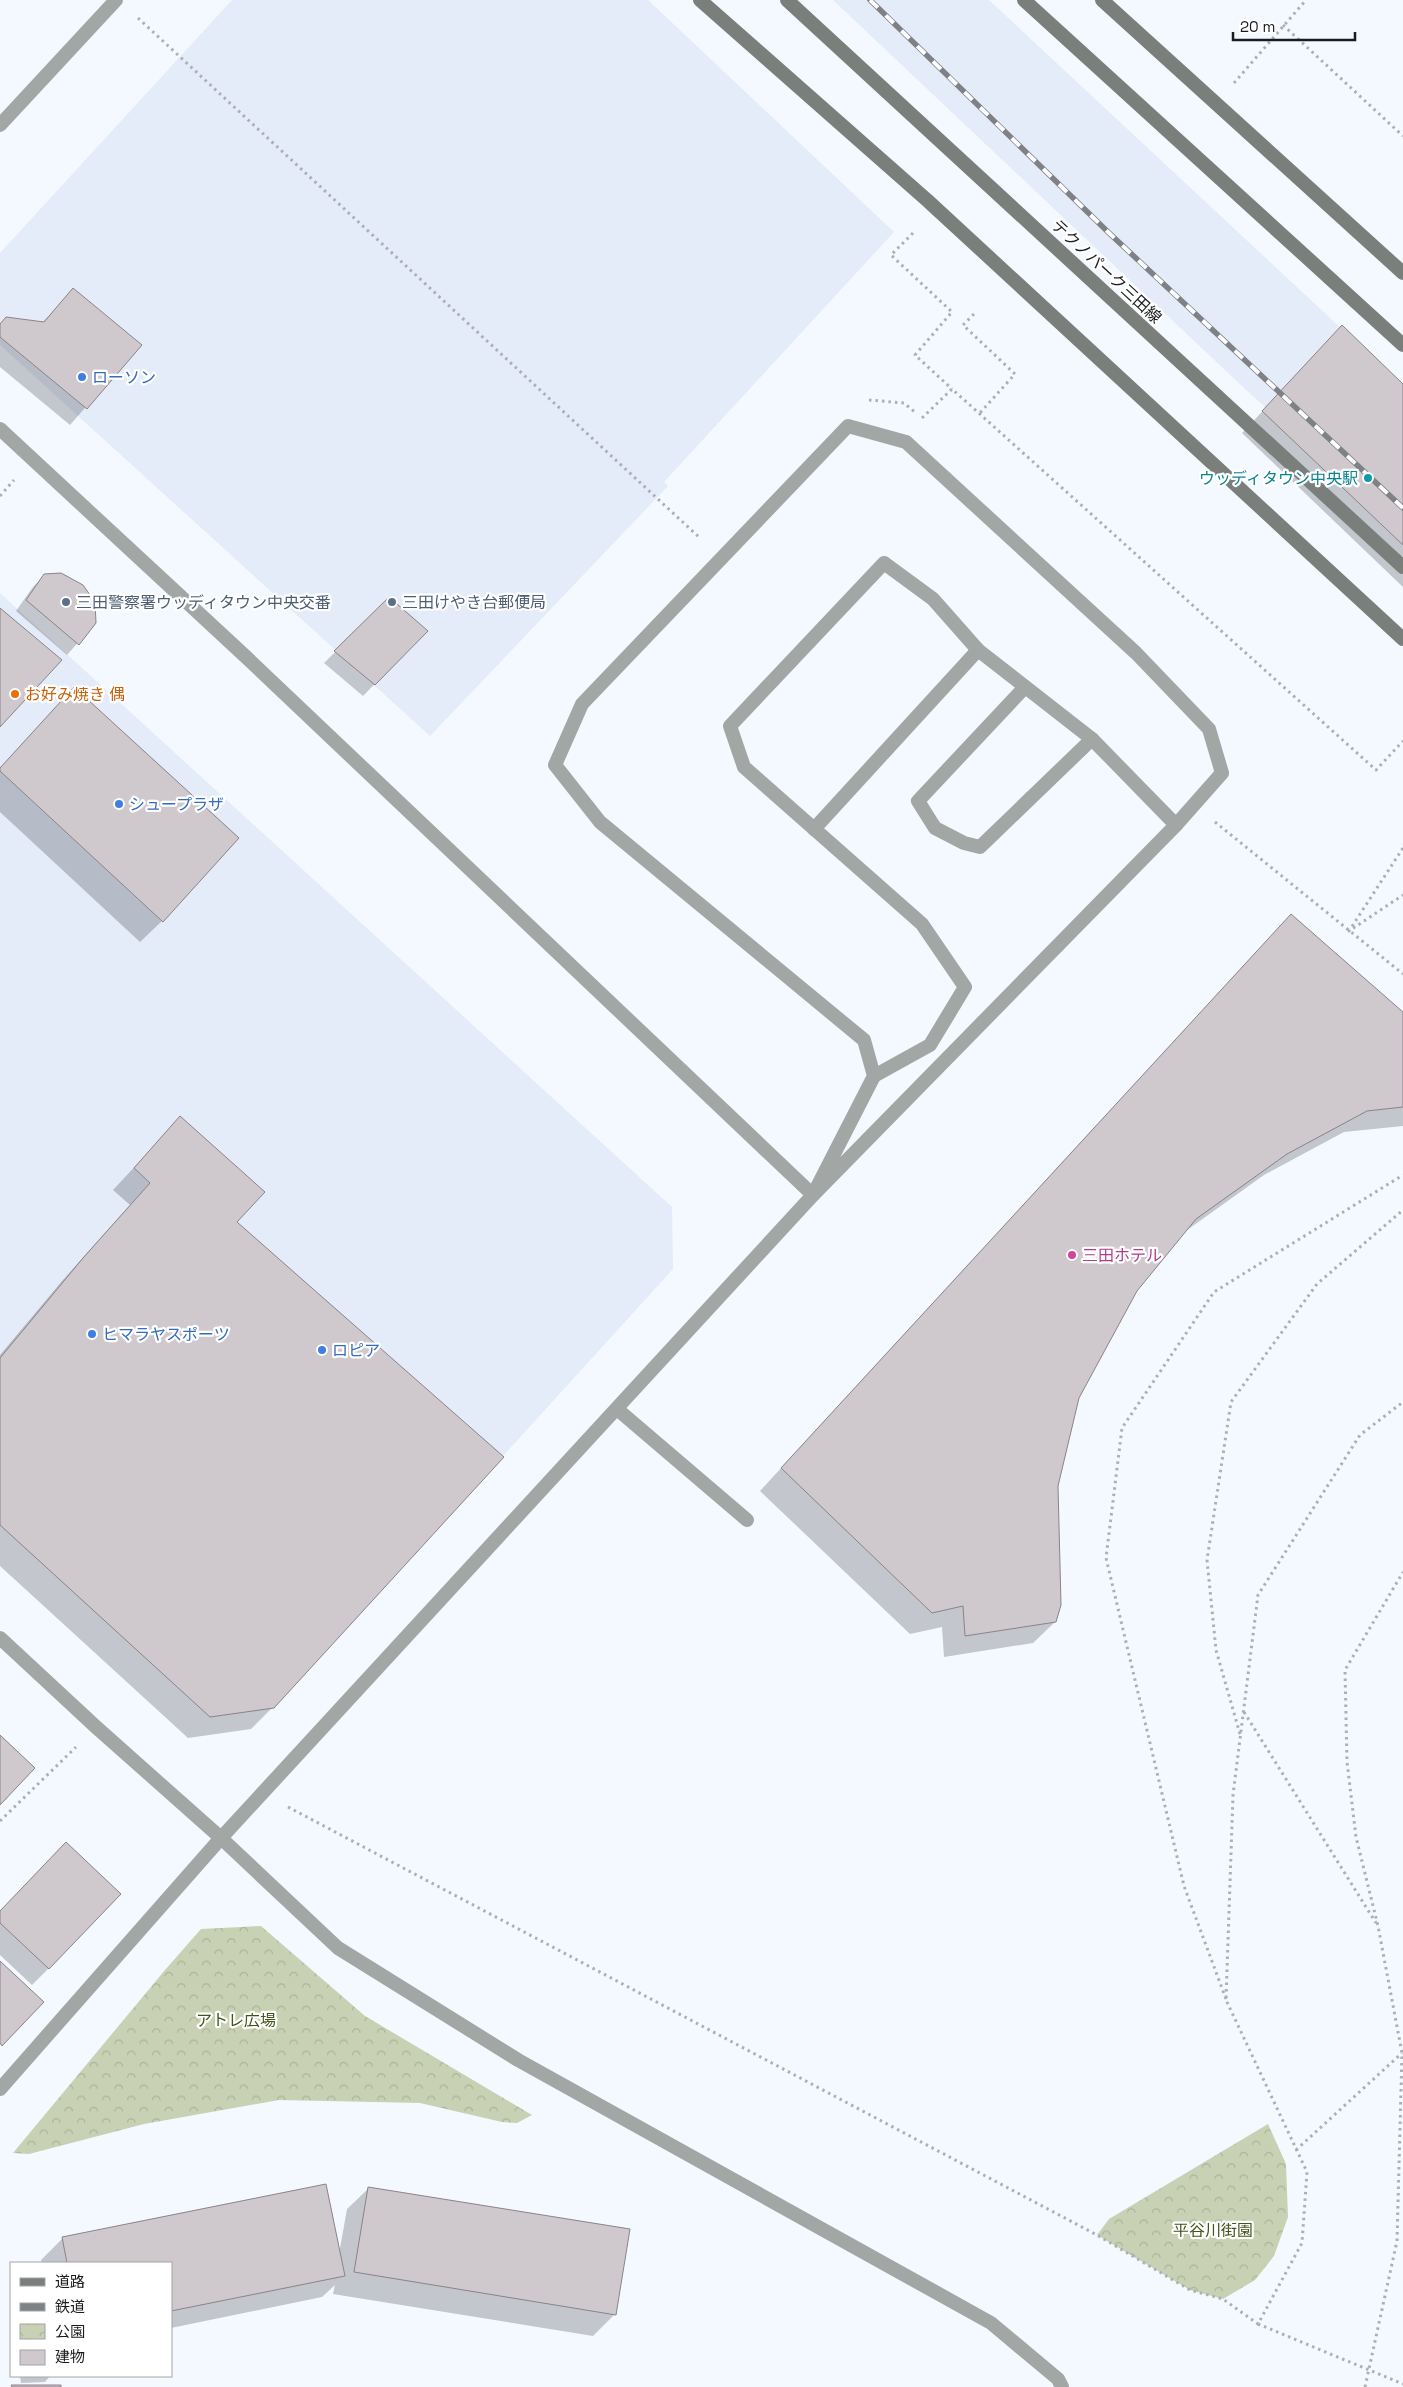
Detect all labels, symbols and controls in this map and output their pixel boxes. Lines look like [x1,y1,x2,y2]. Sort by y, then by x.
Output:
scale bar [1233,10,1356,42]
text: 20 m [1240,17,1275,36]
street label: テクノパーク三田線 [1047,215,1166,328]
place label: ローソン [92,367,156,388]
marker: ローソン [76,371,88,383]
place label: ウッディタウン中央駅 [1199,468,1358,489]
marker: ウッディタウン中央駅 [1362,472,1374,484]
place label: 三田警察署ウッディタウン中央交番 [76,592,331,613]
place label: 三田けやき台郵便局 [402,592,546,613]
marker: 三田警察署ウッディタウン中央交番 [60,596,72,608]
marker: 三田けやき台郵便局 [386,596,398,608]
place label: お好み焼き 偶 [25,684,125,705]
marker: お好み焼き 偶 [9,688,21,700]
place label: シュープラザ [129,794,224,815]
marker: シュープラザ [113,798,125,810]
place label: 三田ホテル [1082,1245,1162,1266]
marker: 三田ホテル [1066,1249,1078,1261]
place label: ヒマラヤスポーツ [102,1324,230,1345]
marker: ヒマラヤスポーツ [86,1328,98,1340]
place label: ロピア [332,1340,380,1361]
marker: ロピア [316,1344,328,1356]
park label: アトレ広場 [196,2010,276,2031]
park label: 平谷川街園 [1173,2220,1253,2241]
legend [10,2262,172,2377]
text: 道路 [55,2272,85,2291]
text: 鉄道 [55,2297,85,2316]
text: 公園 [55,2322,85,2341]
text: 建物 [55,2347,85,2366]

